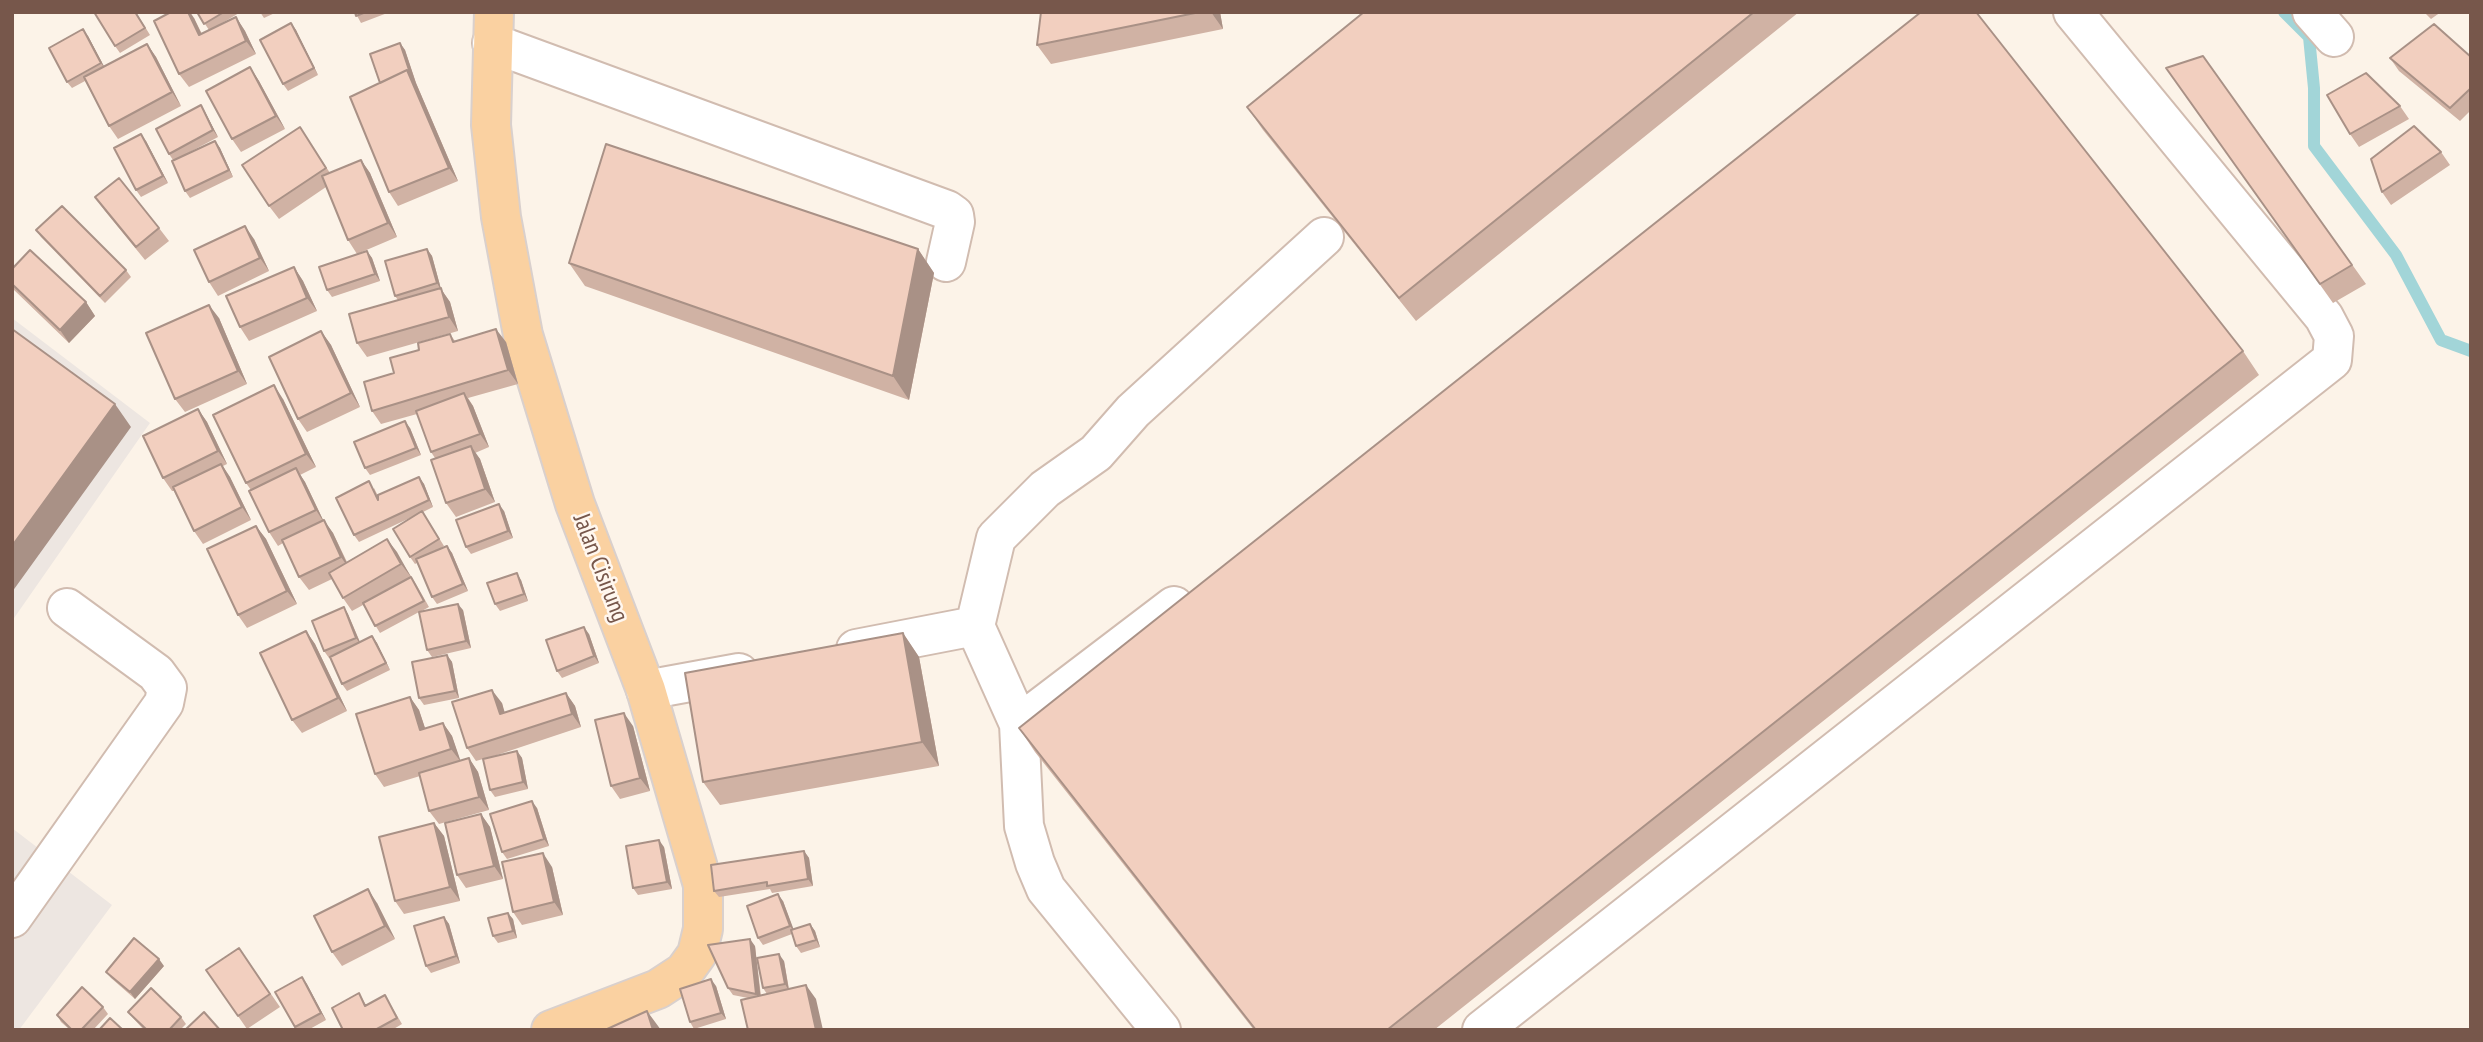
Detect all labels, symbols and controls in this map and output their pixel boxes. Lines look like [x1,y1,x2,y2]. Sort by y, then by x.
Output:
street label: Jalan Cisirung [566,510,634,626]

